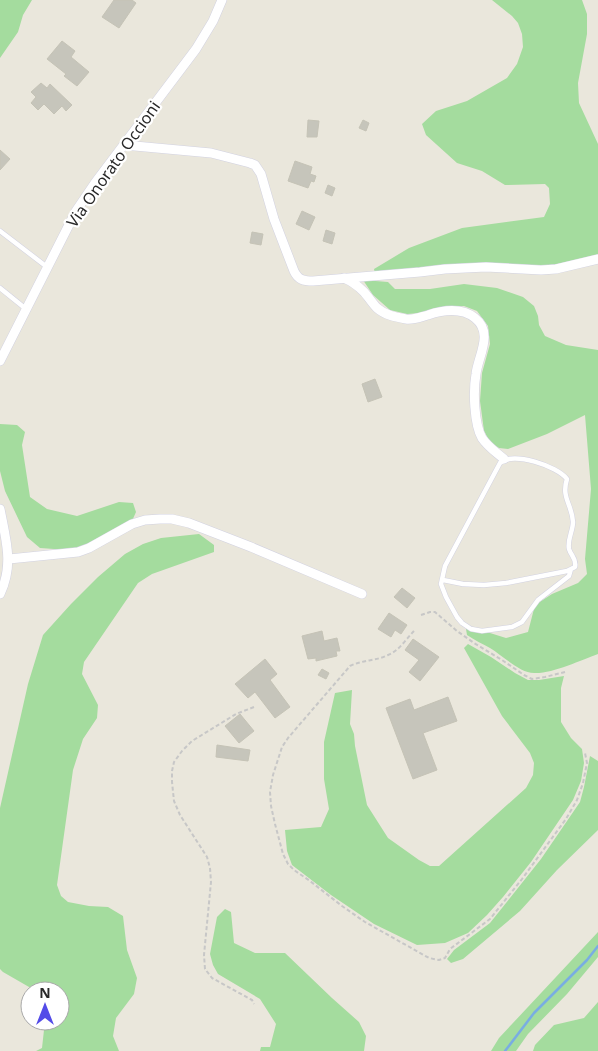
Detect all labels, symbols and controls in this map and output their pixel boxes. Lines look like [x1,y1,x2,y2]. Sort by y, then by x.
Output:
street label: Via Onorato Occioni [61,96,165,232]
north arrow [20,981,70,1031]
text: N [39,983,51,1002]

